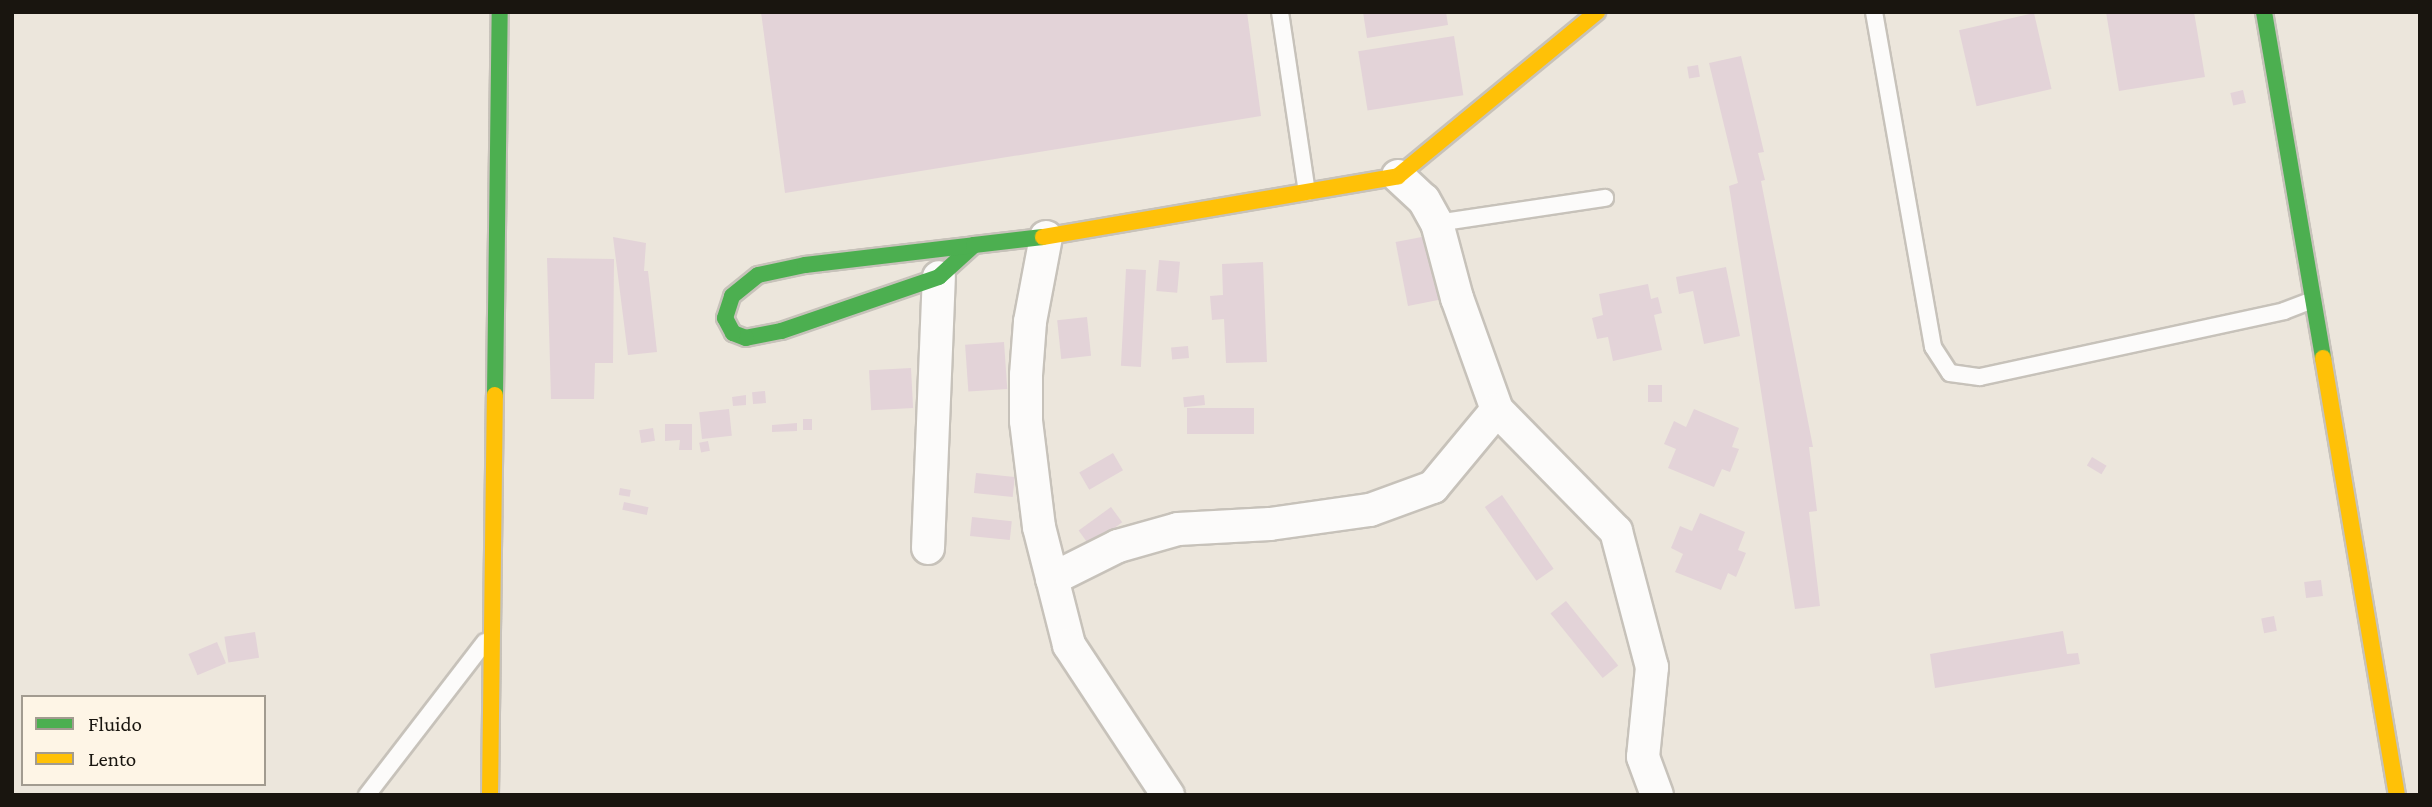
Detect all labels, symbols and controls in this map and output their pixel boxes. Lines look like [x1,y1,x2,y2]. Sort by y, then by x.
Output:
legend [21,695,266,786]
text: Fluido [88,712,142,736]
text: Lento [88,747,136,771]

